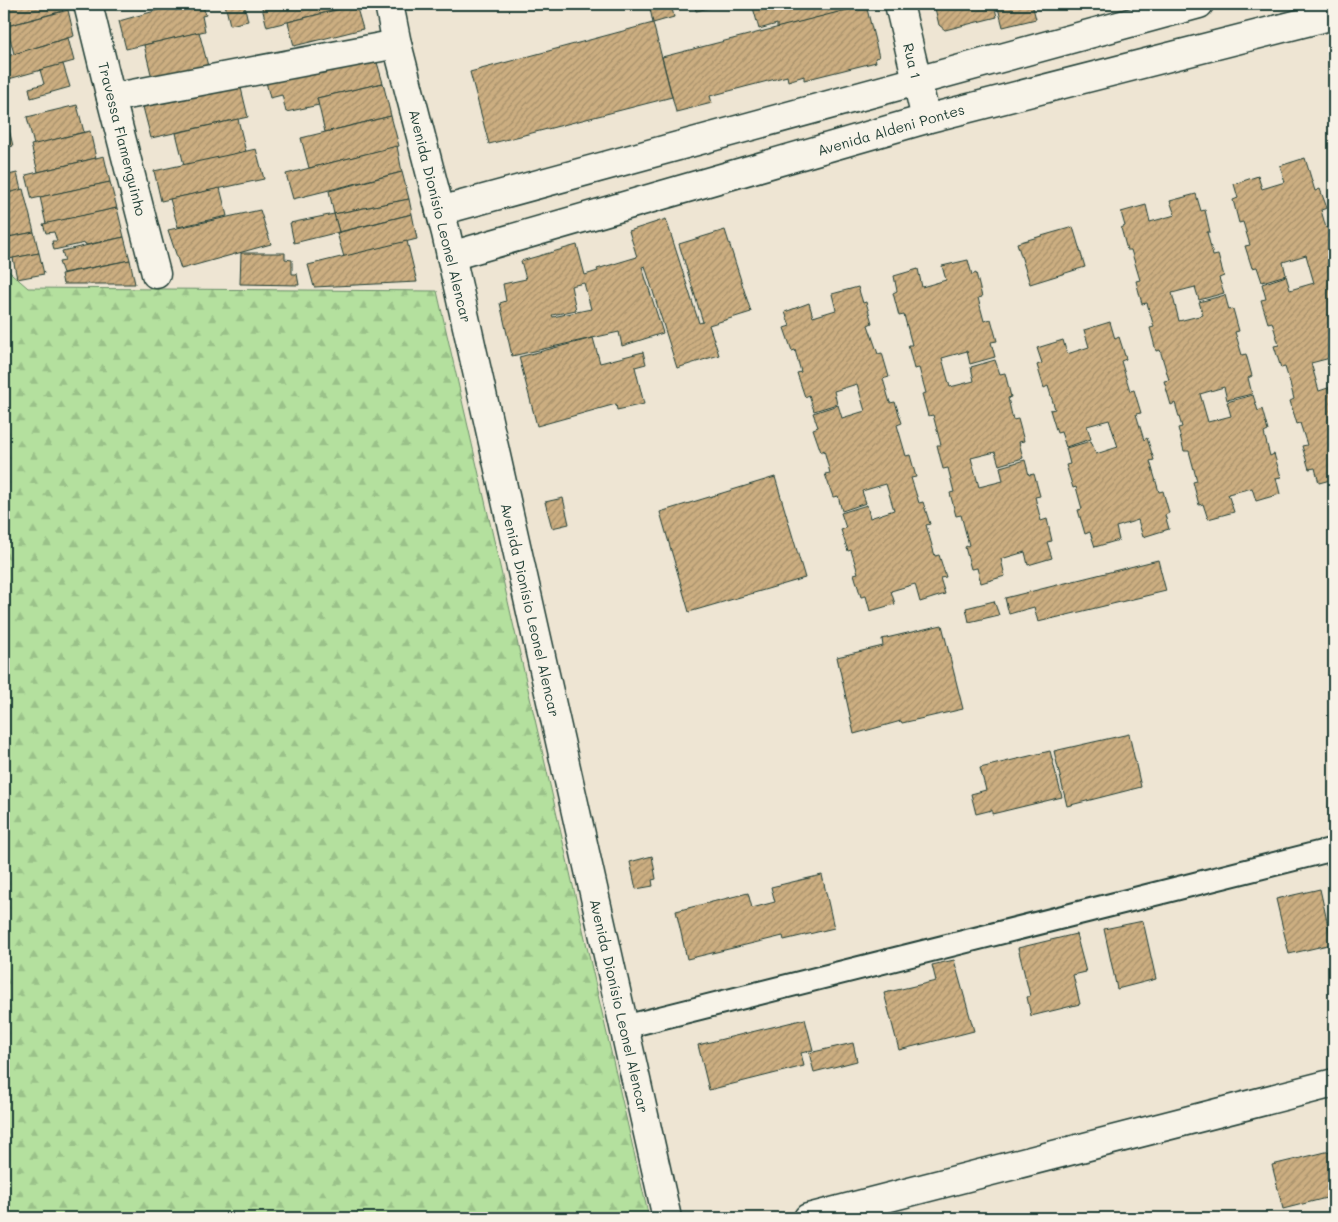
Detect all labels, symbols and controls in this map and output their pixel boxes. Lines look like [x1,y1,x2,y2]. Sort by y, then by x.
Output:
street label: Rua 1 [899,41,926,81]
street label: Travessa Flamenguinho [94,60,151,218]
street label: Avenida Aldeni Pontes [815,99,967,160]
street label: Avenida Dionísio Leonel Alencar [405,107,476,324]
street label: Avenida Dionísio Leonel Alencar [497,501,564,719]
street label: Avenida Dionísio Leonel Alencar [586,897,653,1115]

